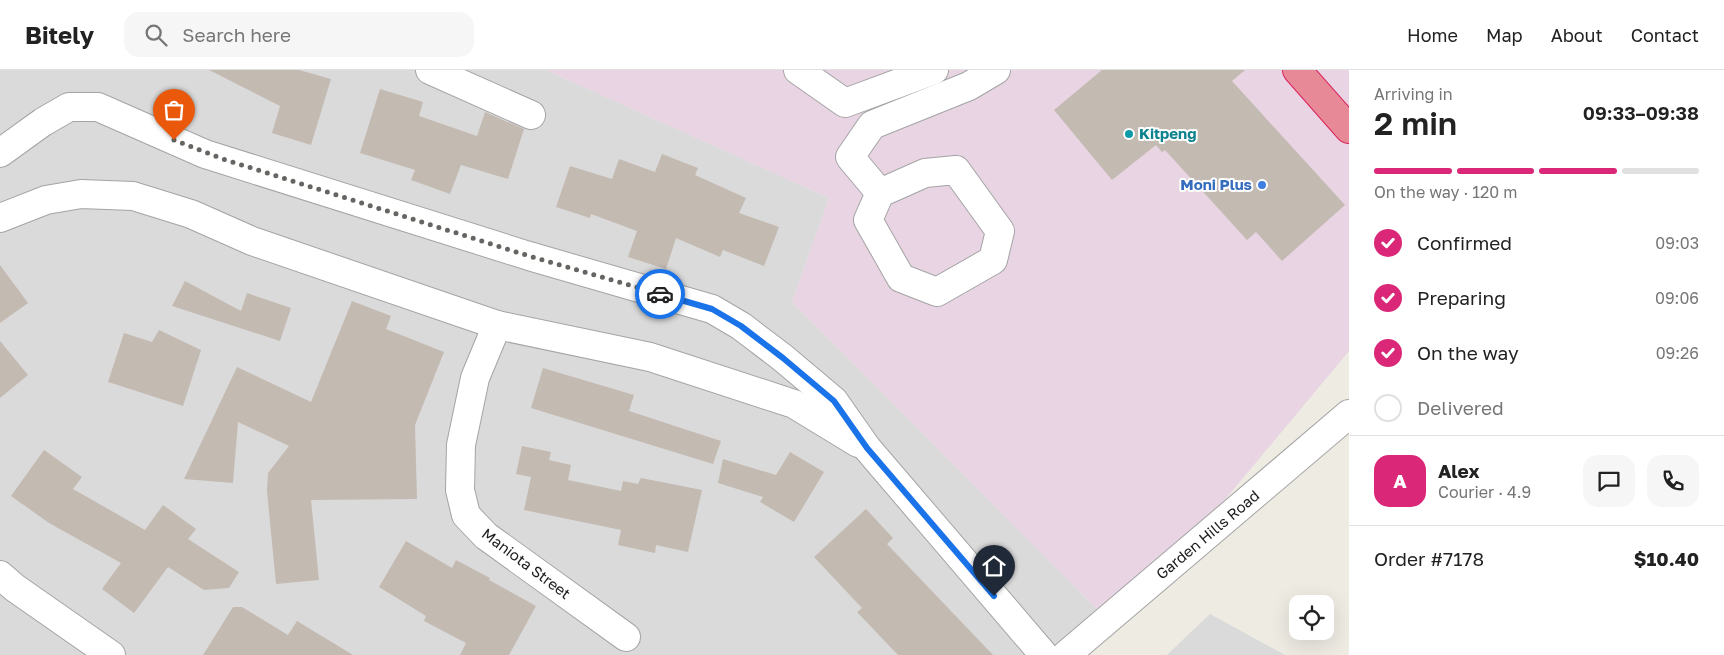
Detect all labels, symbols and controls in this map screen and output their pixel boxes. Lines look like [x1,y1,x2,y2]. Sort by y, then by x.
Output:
search box [124,12,474,57]
text: Bitely [25,20,94,49]
icon: search [142,21,170,49]
text: Search here [182,23,291,46]
text: Home [1407,24,1458,46]
text: Map [1486,24,1523,46]
text: About [1551,24,1603,46]
text: Contact [1631,24,1699,46]
text: Arriving in [1374,84,1453,104]
pin [153,89,195,140]
icon: bag [160,96,188,124]
text: 09:33–09:38 [1583,101,1699,124]
text: 2 min [1374,104,1457,142]
place label: Kitpeng [1139,124,1196,142]
marker: Kitpeng [1123,128,1135,140]
place label: Moni Plus [1180,175,1252,193]
marker: Moni Plus [1256,179,1268,191]
text: On the way · 120 m [1374,182,1517,202]
icon: check [1374,229,1402,257]
text: Confirmed [1417,231,1512,254]
text: 09:03 [1655,233,1699,253]
courier [635,269,685,319]
icon: car [646,280,674,308]
icon: check [1374,284,1402,312]
text: Preparing [1417,286,1506,309]
text: 09:06 [1655,288,1699,308]
icon: check [1374,339,1402,367]
text: On the way [1417,341,1519,364]
text: 09:26 [1656,343,1699,363]
text: Delivered [1417,396,1504,419]
button: chat [1583,455,1635,507]
button: phone [1647,455,1699,507]
text: Alex [1438,459,1479,482]
text: A [1393,469,1407,492]
text: Courier · 4.9 [1438,482,1531,502]
street label: Garden Hills Road [1152,486,1263,583]
street label: Maniota Street [479,524,574,602]
pin [973,545,1015,596]
text: Order #7178 [1374,547,1484,570]
text: $10.40 [1634,547,1699,570]
icon: home [980,552,1008,580]
map controls [1289,595,1334,640]
button: locate [1289,595,1334,640]

